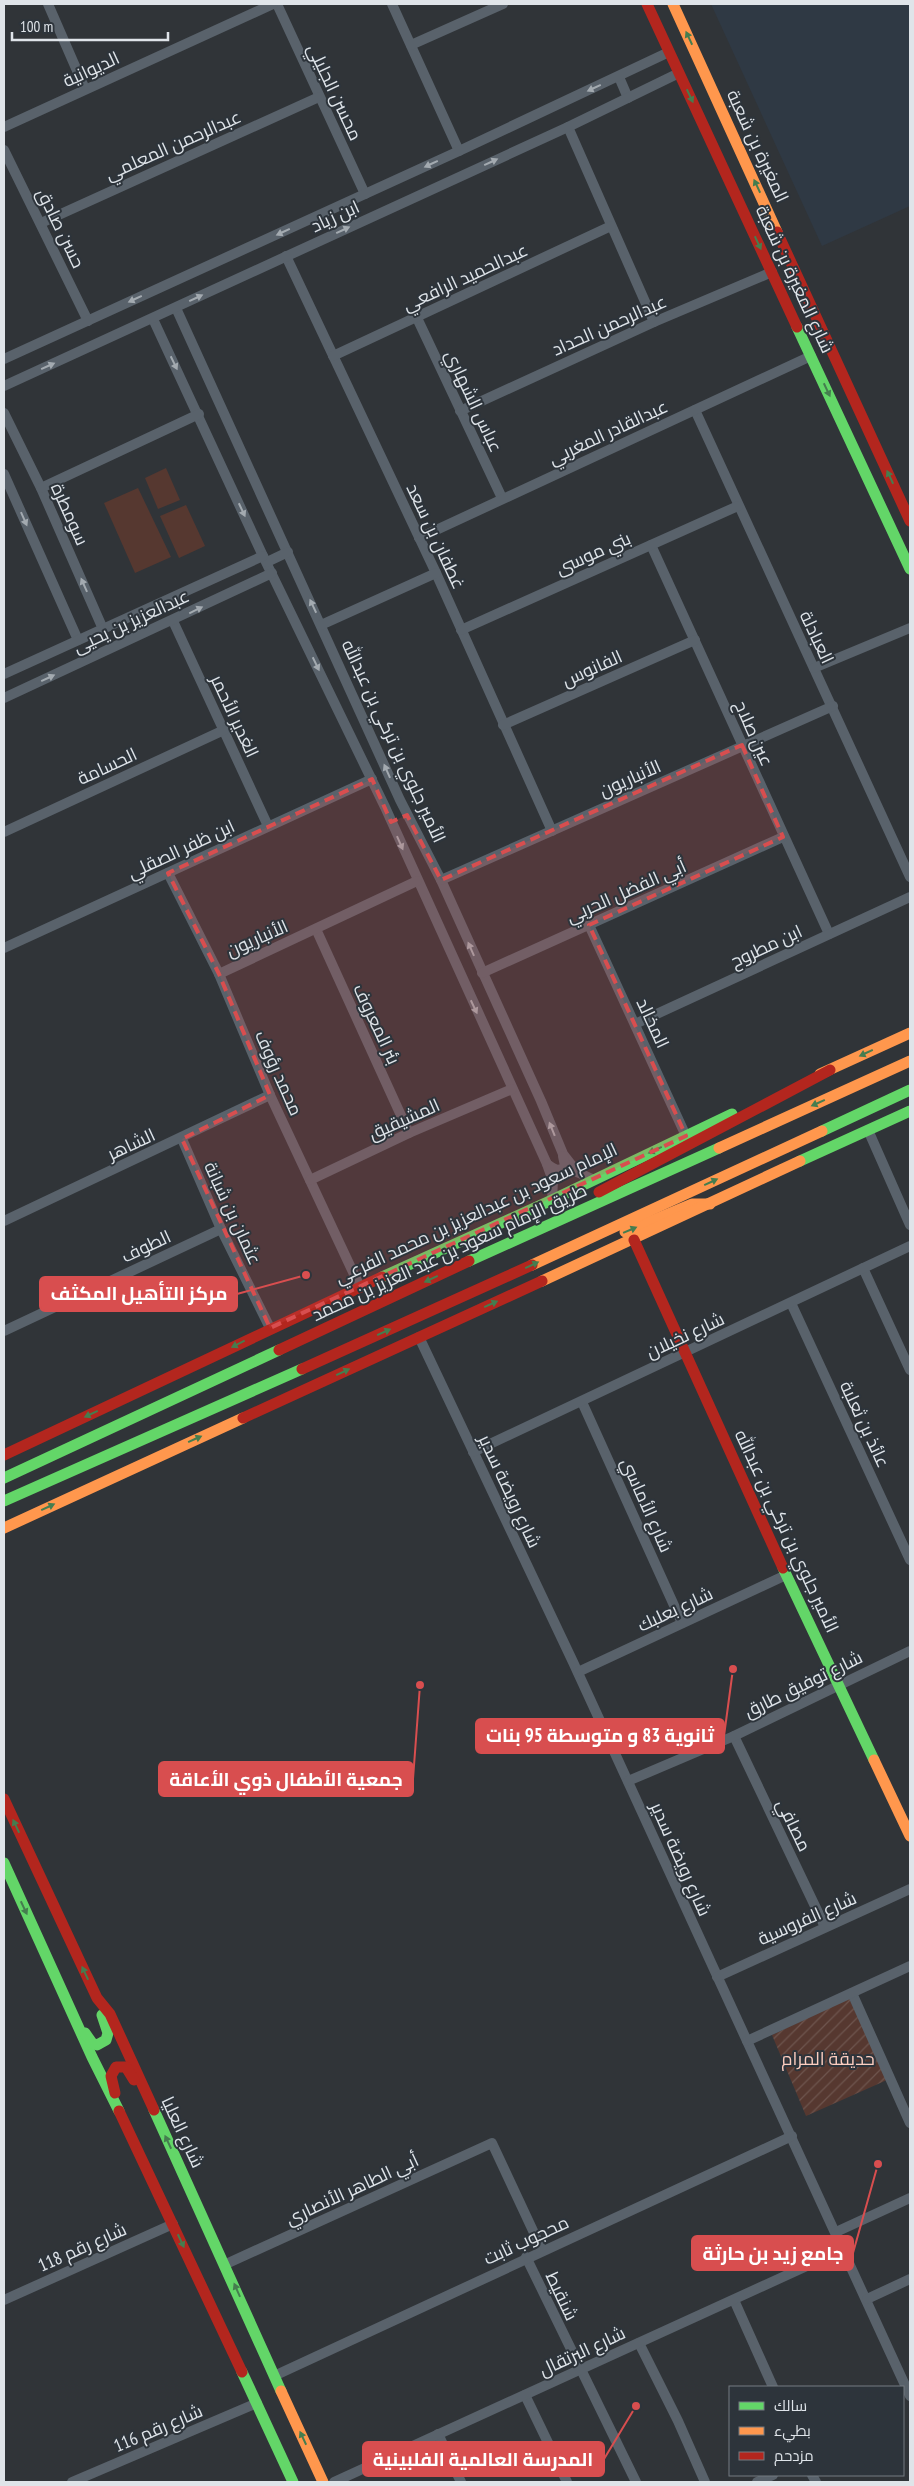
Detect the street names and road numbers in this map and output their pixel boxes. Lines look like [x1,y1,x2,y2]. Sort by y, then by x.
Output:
street label: محسن الجليلي [300,40,367,145]
street label: الديوانية [59,46,123,92]
street label: المغيرة بن شعبة [722,86,794,206]
street label: عبدالرحمن المعلمي [101,105,246,188]
street label: حسن صادق [31,184,90,272]
street label: ابن زياد [307,195,363,237]
street label: شارع المغيرة بن شعبة [750,201,839,357]
street label: عبدالحميد الرافعي [399,238,533,319]
street label: عبدالرحمن الحداد [548,289,670,361]
street label: عباس الشهاري [438,346,508,457]
street label: عبدالقادر المغربي [545,394,673,472]
street label: سومطرة [46,479,94,549]
street label: غطفان بن سعد [402,480,470,592]
street label: بني موسى [552,526,635,582]
street label: عبدالعزيز بن يحيى [69,584,193,658]
street label: العبادلة [795,607,839,667]
street label: الأمير جلوي بن تركي بن عبدالله [334,636,451,847]
street label: الفانوس [558,645,626,691]
street label: الغدير الأحمر [205,670,264,761]
street label: عين صلاح [728,697,779,770]
street label: الحسامة [73,742,141,790]
street label: الأنباريون [596,754,664,802]
street label: ابن ظفر الصقلي [124,814,240,887]
street label: أبي الفضل الحربي [562,854,691,931]
street label: الأنباريون [223,914,291,962]
street label: ابن مطروح [726,919,806,974]
street label: بئر المعروف [348,980,406,1068]
street label: المخالد [631,994,675,1052]
street label: محمد رؤوف [250,1027,308,1119]
street label: المشيقيق [365,1093,444,1146]
street label: الشاهر [102,1123,159,1165]
street label: الإمام سعود بن عبدالعزيز بن محمد الفرعي [331,1137,622,1291]
street label: عثمان بن شبانة [199,1158,267,1268]
street label: طريق الإمام سعود بن عبد العزيز بن محمد [308,1178,591,1327]
street label: الطوف [117,1225,175,1267]
street label: شارع نخيلان [642,1307,728,1364]
street label: عائذ بن ثعلبة [835,1377,895,1471]
street label: الأمير جلوي بن تركي بن عبدالله [727,1426,844,1637]
street label: شارع رويضة سدير [472,1430,546,1552]
street label: شارع الأماسي [614,1454,678,1557]
street label: شارع بعلبك [634,1582,717,1637]
street label: شارع توفيق طارق [740,1645,866,1724]
street label: مصافي [769,1795,816,1856]
street label: شارع رويضة سدير [644,1798,716,1920]
street label: شارع الفروسية [754,1886,860,1951]
street label: شارع العليا [156,2093,209,2172]
street label: أبي الطاهر الأنصاري [282,2148,424,2233]
street label: محجوب ثابت [480,2210,572,2270]
street label: شارع رقم 118 [34,2217,130,2278]
street label: شنقيط [541,2268,583,2324]
street label: شارع البرتقال [535,2321,629,2382]
street label: شارع رقم 116 [110,2399,206,2458]

